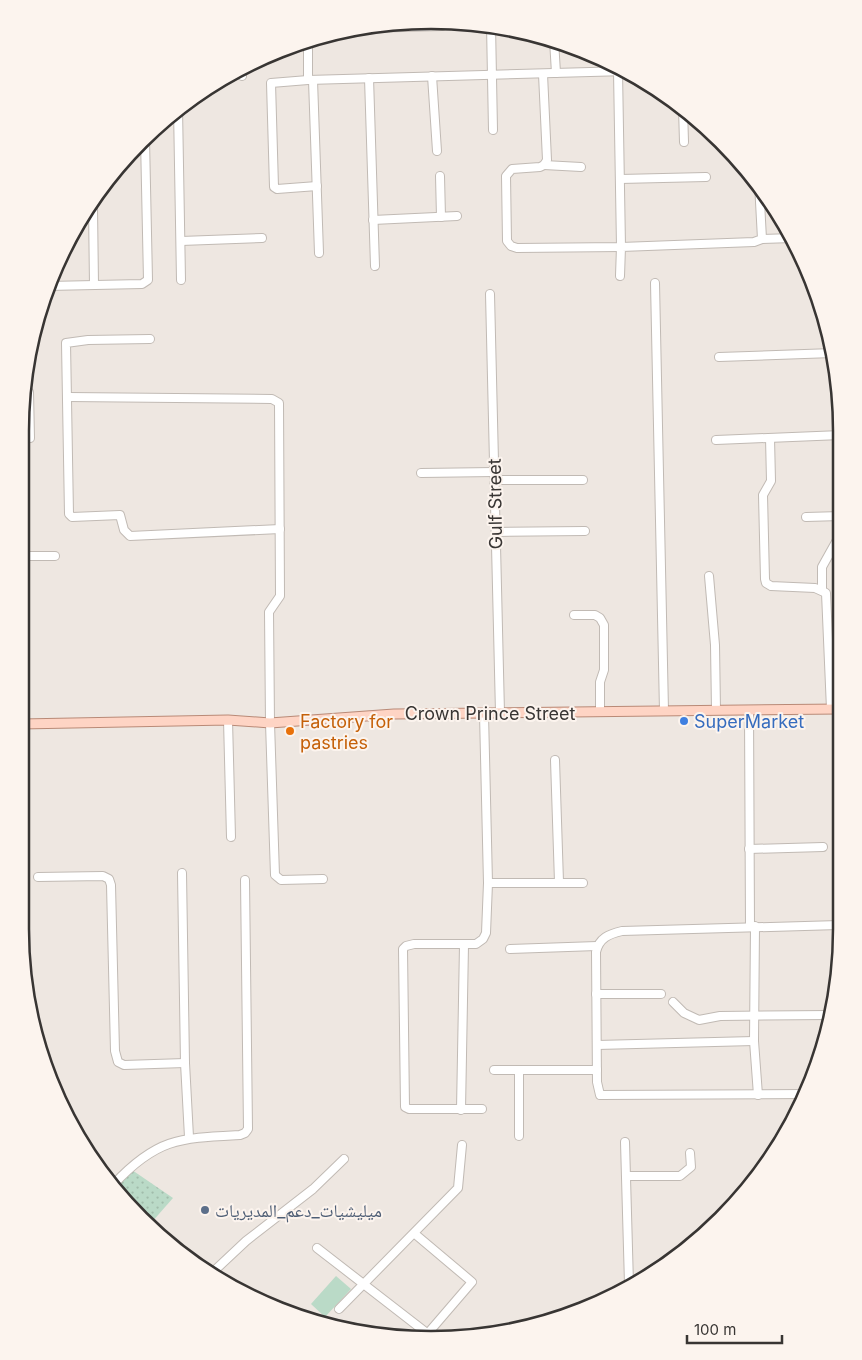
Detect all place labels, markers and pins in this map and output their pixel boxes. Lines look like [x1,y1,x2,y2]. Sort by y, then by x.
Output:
place label: Factory for pastries [300,711,393,753]
place label: SuperMarket [694,711,804,732]
marker: SuperMarket [678,715,690,727]
marker: Factory for pastries [284,725,296,737]
place label: ميليشيات_دعم_المديريات [215,1200,382,1223]
marker: ميليشيات_دعم_المديريات [199,1204,211,1216]

